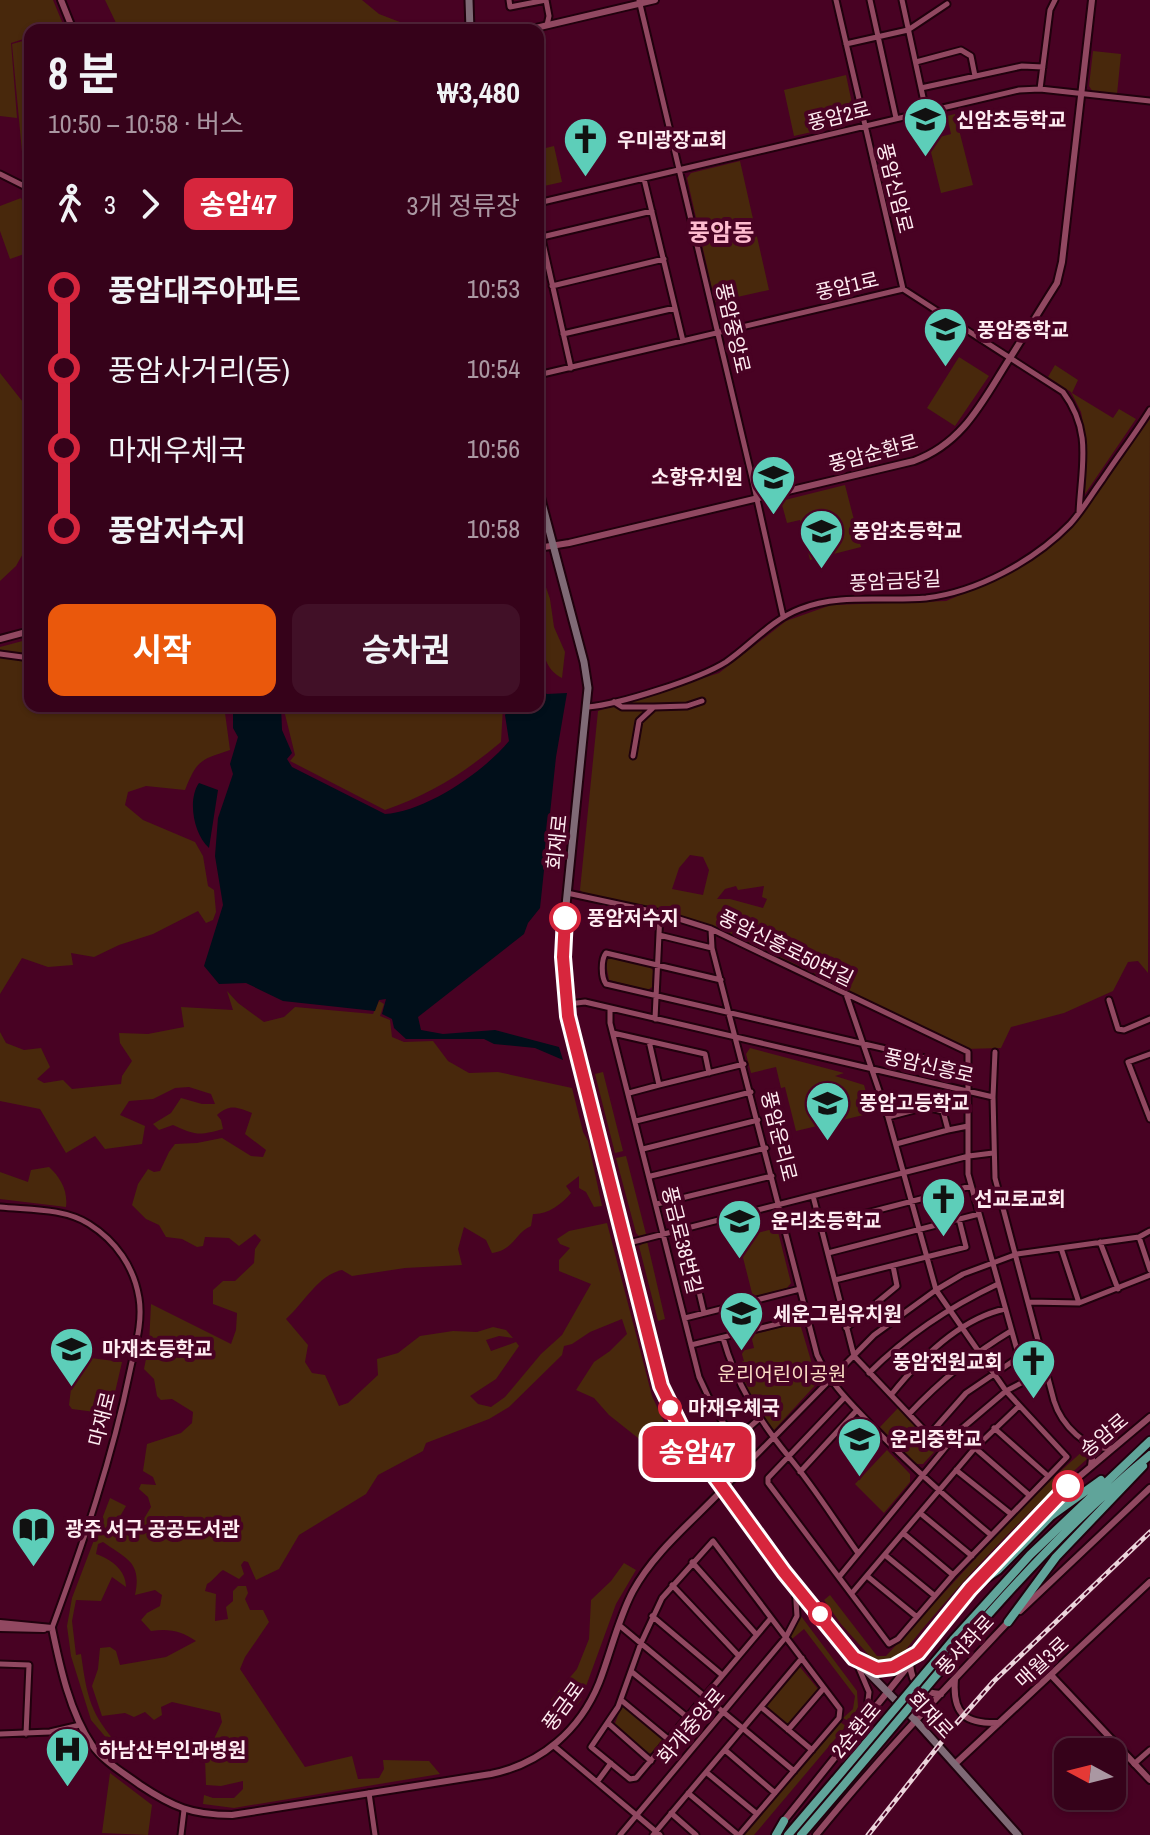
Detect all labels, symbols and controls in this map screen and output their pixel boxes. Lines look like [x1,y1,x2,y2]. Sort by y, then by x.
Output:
text: 8 분 [48,43,119,103]
text: ₩3,480 [437,72,520,112]
street label: 풍암2로 [804,95,873,136]
school or university icon: 신암초등학교 [901,96,949,159]
text: 10:50 – 10:58 · 버스 [48,106,244,141]
place label: 신암초등학교 [956,106,1066,133]
church icon: 우미광장교회 [562,116,610,179]
place label: 우미광장교회 [617,126,727,153]
street label: 풍암신암로 [871,140,920,236]
icon: walk [48,182,92,226]
icon: forward [128,182,172,226]
text: 송암47 [200,185,277,223]
text: 3 [104,187,116,222]
text: 3개 정류장 [407,188,520,223]
district label: 풍암동 [688,216,754,248]
street label: 풍암1로 [813,265,881,306]
text: 풍암대주아파트 [108,270,301,310]
text: 10:53 [467,271,520,306]
street label: 풍암중앙로 [710,280,757,376]
school or university icon: 풍암중학교 [922,306,970,369]
place label: 풍암중학교 [977,316,1069,343]
text: 풍암사거리(동) [108,350,290,390]
text: 10:54 [467,351,520,386]
street label: 풍암순환로 [825,428,921,477]
text: 마재우체국 [108,430,246,470]
text: 10:56 [467,431,520,466]
school or university icon: 소향유치원 [750,453,798,516]
place label: 소향유치원 [651,463,743,490]
school or university icon: 풍암초등학교 [797,507,845,570]
text: 풍암저수지 [108,510,246,550]
text: 10:58 [467,511,520,546]
place label: 풍암초등학교 [852,517,962,544]
street label: 풍암금당길 [848,565,942,596]
button: 시작 [48,604,276,696]
button: 승차권 [292,604,520,696]
street label: 회재로 [540,813,573,871]
marker: 풍암저수지 [550,903,580,933]
street label: 풍암신흥로50번길 [714,903,858,992]
place label: 풍암저수지 [587,904,679,931]
street label: 풍암신흥로 [881,1042,977,1089]
school or university icon: 풍암고등학교 [804,1079,852,1142]
street label: 풍암운리로 [755,1088,804,1184]
place label: 풍암고등학교 [859,1089,969,1116]
church icon: 선교로교회 [919,1175,967,1238]
street label: 풍금로38번길 [656,1183,709,1297]
place label: 선교로교회 [974,1185,1066,1212]
school or university icon: 운리초등학교 [716,1197,764,1260]
place label: 운리초등학교 [771,1207,881,1234]
school or university icon: 세운그림유치원 [718,1290,766,1353]
place label: 세운그림유치원 [773,1300,902,1327]
school or university icon: 마재초등학교 [47,1325,95,1388]
place label: 마재초등학교 [102,1335,212,1362]
church icon: 풍암전원교회 [1010,1338,1058,1401]
place label: 풍암전원교회 [893,1348,1003,1375]
park label: 운리어린이공원 [718,1360,846,1387]
street label: 마재로 [82,1389,121,1449]
place label: 마재우체국 [688,1394,780,1421]
marker: 마재우체국 [659,1397,681,1419]
street label: 송암로 [1074,1407,1134,1463]
school or university icon: 운리중학교 [835,1415,883,1478]
place label: 운리중학교 [890,1425,982,1452]
line badge: 송암47 [641,1426,753,1478]
text: 송암47 [658,1433,736,1471]
unlabelled marker [1053,1471,1083,1501]
library icon: 광주 서구 공공도서관 [10,1505,58,1568]
place label: 광주 서구 공공도서관 [65,1515,240,1542]
unlabelled marker [809,1603,831,1625]
street label: 풍서좌로 [930,1609,1000,1681]
street label: 매월3로 [1009,1630,1074,1693]
street label: 풍금로 [535,1675,590,1736]
street label: 화개중앙로 [651,1682,731,1770]
street label: 회재로 [903,1685,960,1744]
street label: 2순환로 [825,1696,887,1763]
hospital icon: 하남산부인과병원 [44,1726,92,1789]
place label: 하남산부인과병원 [99,1736,246,1763]
north arrow [1054,1738,1126,1810]
map controls [1054,1738,1126,1810]

